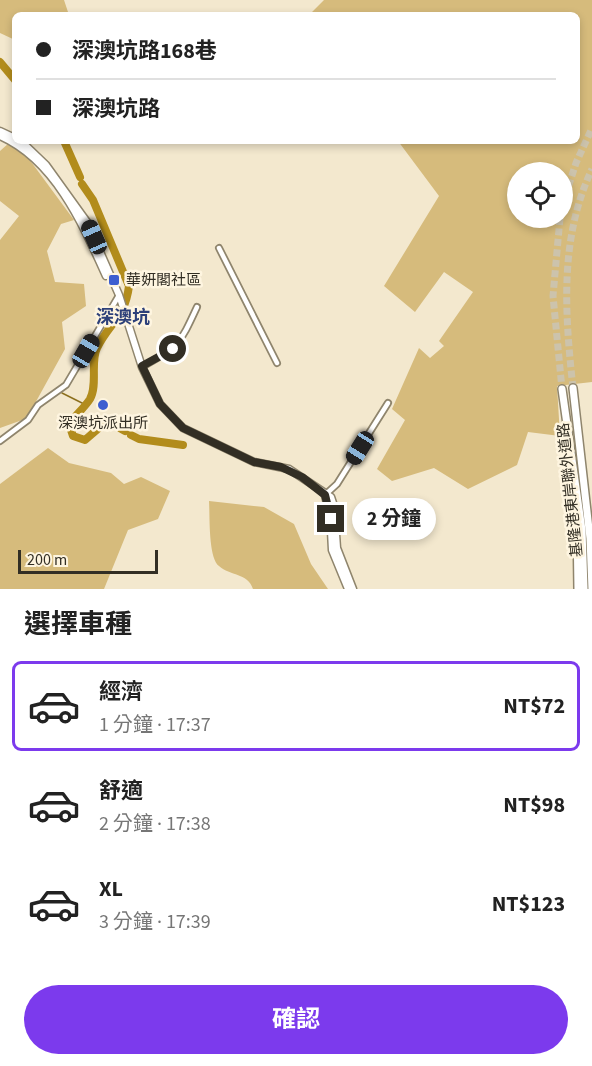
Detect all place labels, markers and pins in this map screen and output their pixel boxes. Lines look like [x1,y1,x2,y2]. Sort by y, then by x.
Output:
place label: 華妍閣社區 [126,270,201,291]
marker: 華妍閣社區 [107,273,121,287]
marker: 深澳坑派出所 [96,398,110,412]
place label: 深澳坑派出所 [58,413,148,434]

